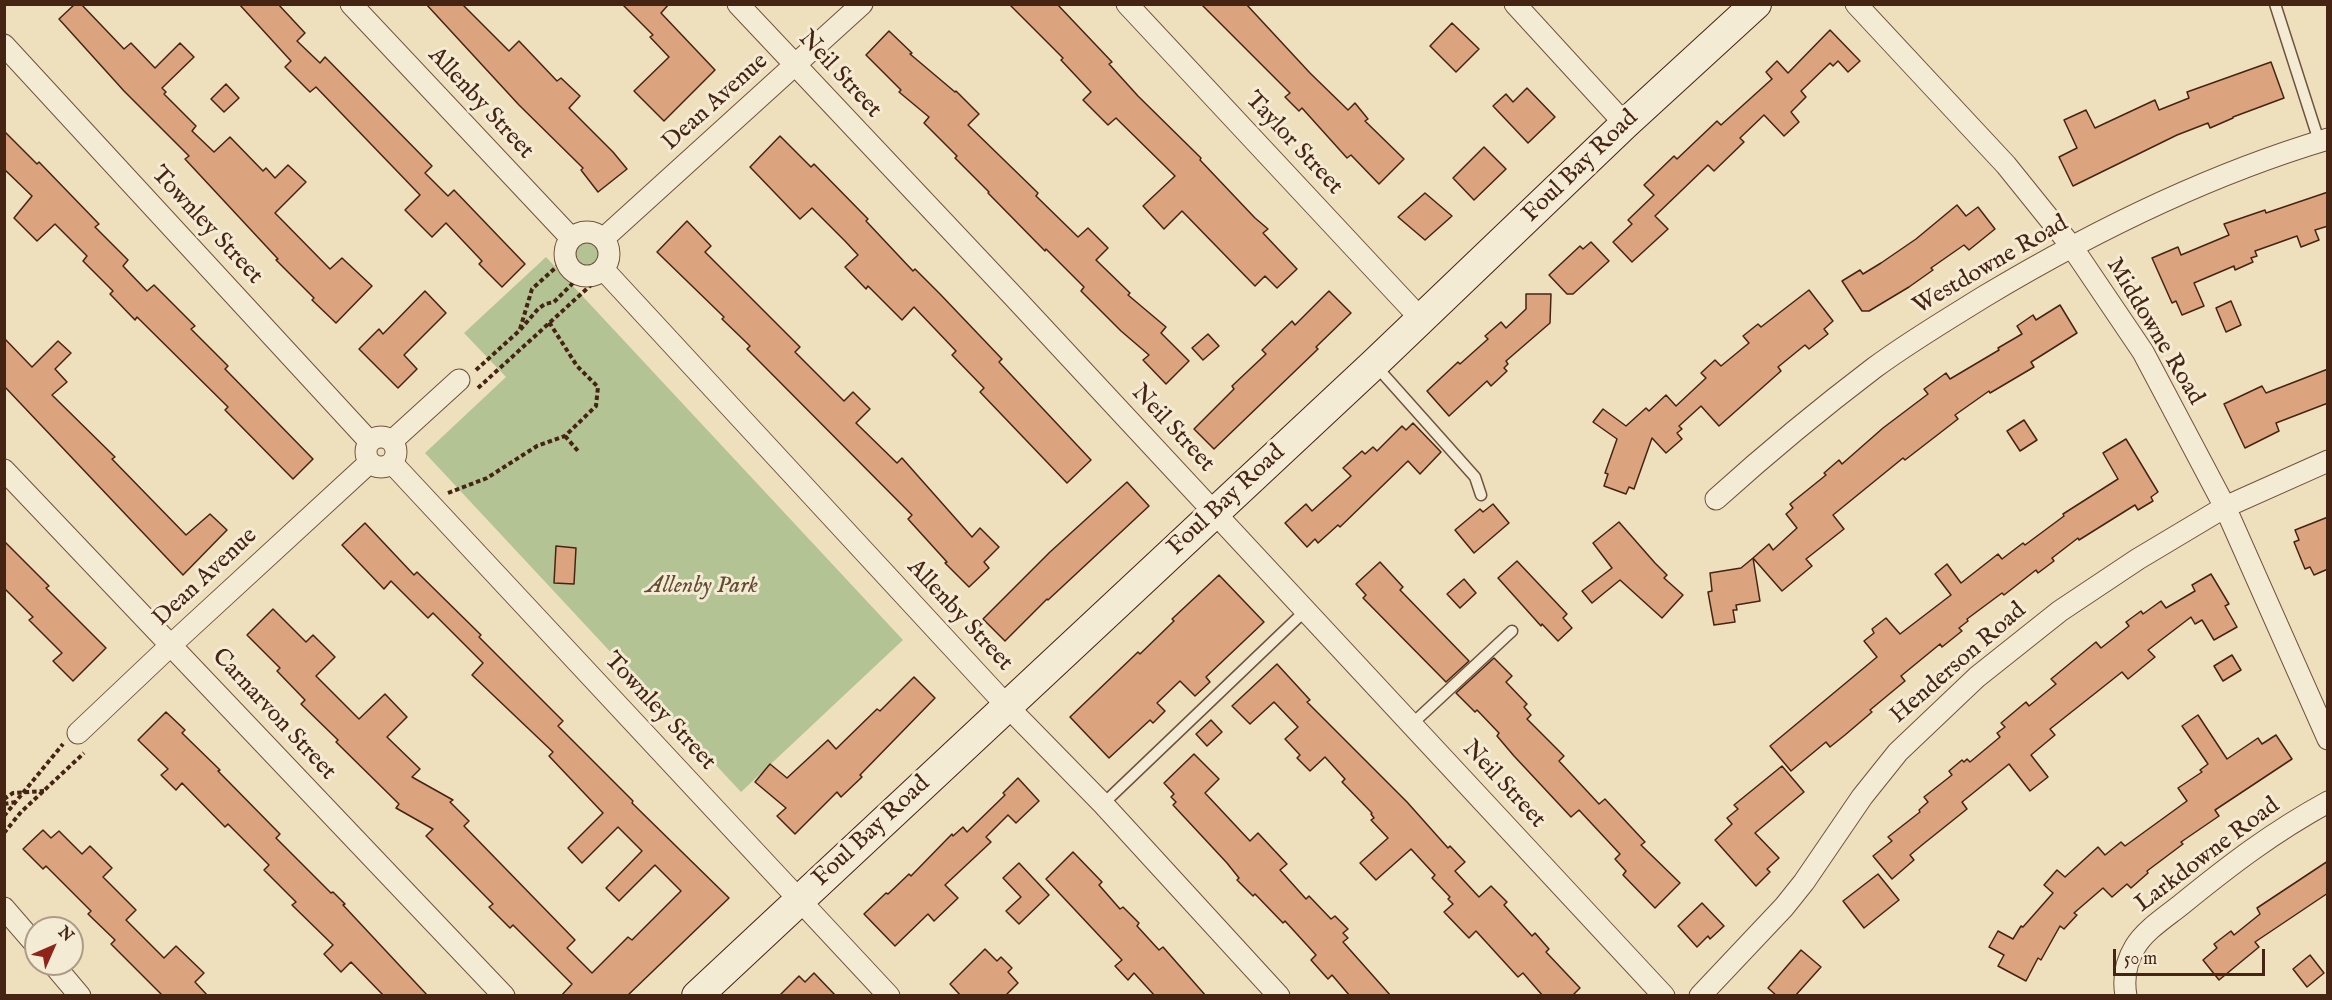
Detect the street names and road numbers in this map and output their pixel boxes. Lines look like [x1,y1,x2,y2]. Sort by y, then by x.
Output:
street label: Neil Street [791,25,887,125]
street label: Allenby Street [421,42,539,166]
street label: Dean Avenue [657,48,775,158]
street label: Taylor Street [1238,87,1348,201]
street label: Foul Bay Road [1517,105,1645,229]
street label: Townley Street [144,161,268,291]
street label: Westdowne Road [1909,210,2073,322]
street label: Middowne Road [2099,253,2209,411]
street label: Neil Street [1124,379,1220,479]
street label: Foul Bay Road [1163,440,1291,562]
street label: Dean Avenue [148,522,264,634]
street label: Allenby Street [900,554,1018,678]
street label: Henderson Road [1885,597,2033,731]
street label: Carnarvon Street [205,643,341,787]
street label: Townley Street [597,647,721,777]
street label: Neil Street [1455,735,1551,835]
street label: Foul Bay Road [808,771,936,893]
street label: Larkdowne Road [2130,792,2286,920]

